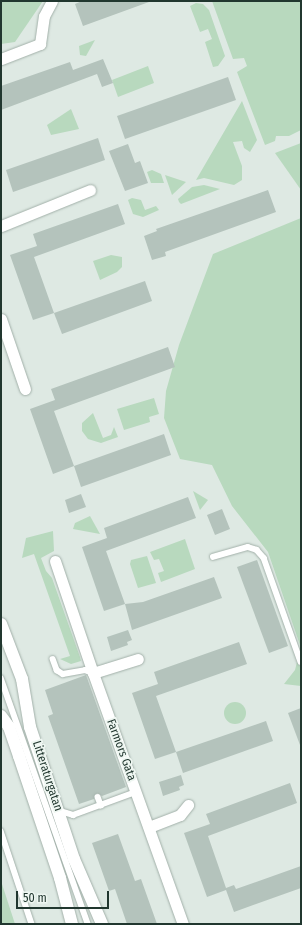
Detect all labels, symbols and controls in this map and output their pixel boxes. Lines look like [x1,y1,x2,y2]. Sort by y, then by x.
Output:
street label: Farmors Gata [103,717,139,783]
street label: Litteraturgatan [29,739,65,813]
scale bar [18,883,111,909]
text: 50 m [23,891,47,905]

